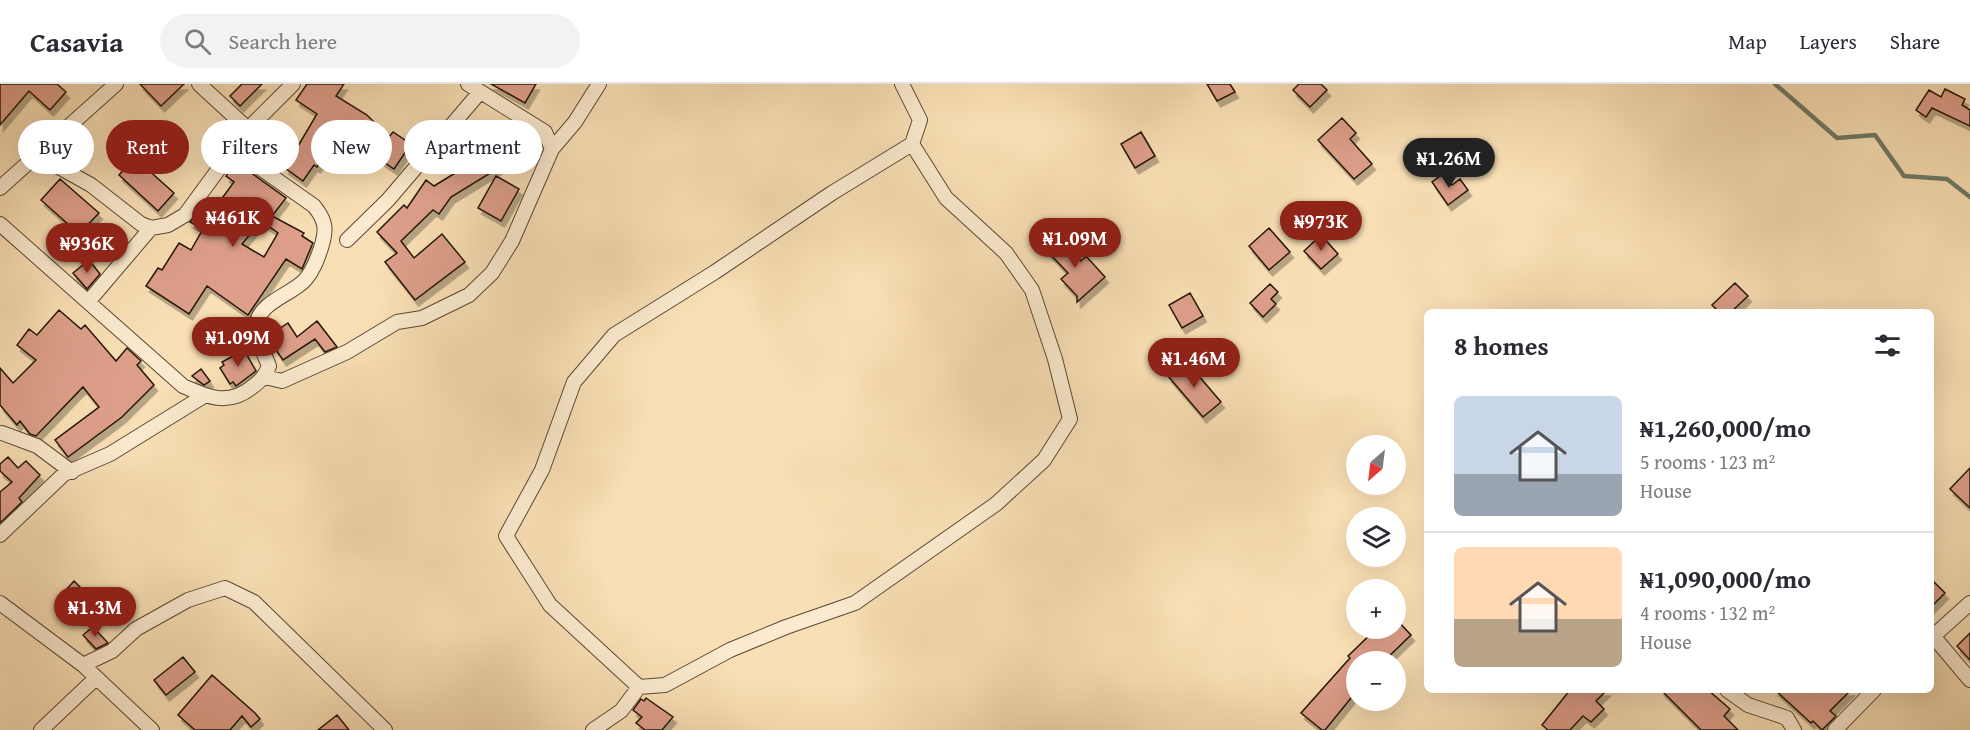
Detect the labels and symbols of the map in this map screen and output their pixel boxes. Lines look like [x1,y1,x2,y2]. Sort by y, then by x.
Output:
pin: ₦1.26M [1400,138,1498,189]
pin: ₦461K [191,197,275,248]
pin: ₦973K [1279,201,1363,252]
pin: ₦1.09M [1026,218,1124,269]
pin: ₦936K [45,223,129,274]
pin: ₦1.09M [189,317,287,368]
pin: ₦1.46M [1145,338,1243,389]
north arrow [1346,435,1406,495]
pin: ₦1.3M [53,587,137,638]

